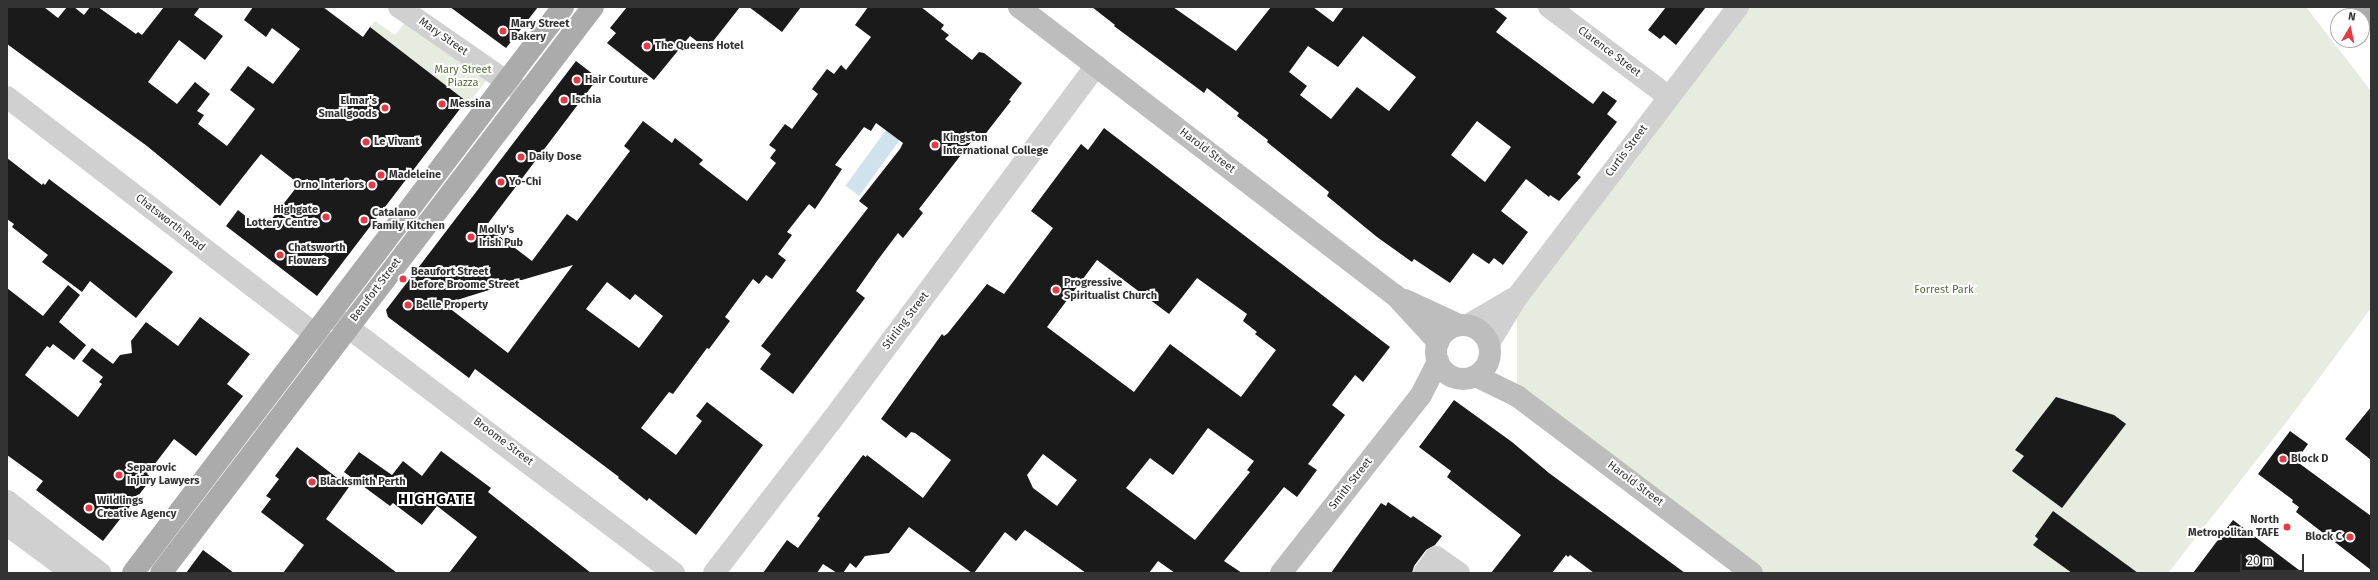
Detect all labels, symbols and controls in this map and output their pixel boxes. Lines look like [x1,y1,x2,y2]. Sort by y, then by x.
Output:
north arrow [2330,8,2370,48]
text: N [2347,10,2356,24]
street label: Mary Street [416,15,470,59]
place label: Mary Street Bakery [511,18,569,44]
street label: Clarence Street [1575,24,1643,80]
marker: Mary Street Bakery [498,26,508,36]
place label: The Queens Hotel [655,39,743,53]
marker: The Queens Hotel [642,41,652,51]
park label: Mary Street Piazza [435,64,491,90]
place label: Hair Couture [585,73,648,87]
marker: Hair Couture [572,75,582,85]
place label: Ischia [572,93,601,107]
place label: Elmar's Smallgoods [318,95,377,121]
marker: Ischia [559,95,569,105]
place label: Messina [450,97,491,111]
marker: Messina [437,99,447,109]
marker: Elmar's Smallgoods [380,103,390,113]
street label: Curtis Street [1603,122,1651,180]
street label: Harold Street [1177,126,1237,176]
place label: Kingston International College [943,132,1048,158]
place label: Le Vivant [374,135,419,149]
marker: Le Vivant [361,137,371,147]
marker: Kingston International College [930,140,940,150]
place label: Daily Dose [529,150,582,164]
marker: Daily Dose [516,152,526,162]
place label: Madeleine [389,168,441,182]
marker: Madeleine [376,170,386,180]
place label: Yo-Chi [509,175,541,189]
marker: Yo-Chi [496,177,506,187]
place label: Orno Interiors [293,178,364,192]
marker: Orno Interiors [367,180,377,190]
street label: Chatsworth Road [133,192,207,254]
place label: Highgate Lottery Centre [246,204,318,230]
place label: Catalano Family Kitchen [372,207,445,233]
marker: Highgate Lottery Centre [321,212,331,222]
marker: Catalano Family Kitchen [359,215,369,225]
place label: Molly's Irish Pub [479,224,523,250]
marker: Molly's Irish Pub [466,232,476,242]
place label: Chatsworth Flowers [288,242,346,268]
marker: Chatsworth Flowers [275,250,285,260]
street label: Beaufort Street [348,256,404,324]
place label: Beaufort Street before Broome Street [411,266,519,292]
marker: Beaufort Street before Broome Street [398,274,408,284]
place label: Progressive Spiritualist Church [1064,277,1157,303]
park label: Forrest Park [1914,283,1974,297]
marker: Progressive Spiritualist Church [1051,285,1061,295]
street label: Stirling Street [880,290,932,352]
place label: Belle Property [416,298,488,312]
marker: Belle Property [403,300,413,310]
street label: Broome Street [470,415,536,469]
place label: Block D [2291,452,2329,466]
marker: Block D [2278,454,2288,464]
street label: Smith Street [1327,456,1375,512]
street label: Harold Street [1605,459,1665,509]
place label: Separovic Injury Lawyers [127,462,200,488]
marker: Separovic Injury Lawyers [114,470,124,480]
place label: Blacksmith Perth [320,475,406,489]
marker: Blacksmith Perth [307,477,317,487]
district label: HIGHGATE [398,491,474,509]
place label: Wildlings Creative Agency [97,495,177,521]
marker: Wildlings Creative Agency [84,503,94,513]
place label: North Metropolitan TAFE [2188,514,2279,540]
marker: North Metropolitan TAFE [2282,522,2292,532]
place label: Block C [2305,530,2342,544]
marker: Block C [2345,532,2355,542]
scale bar [2242,546,2306,572]
text: 20 m [2247,554,2273,568]

